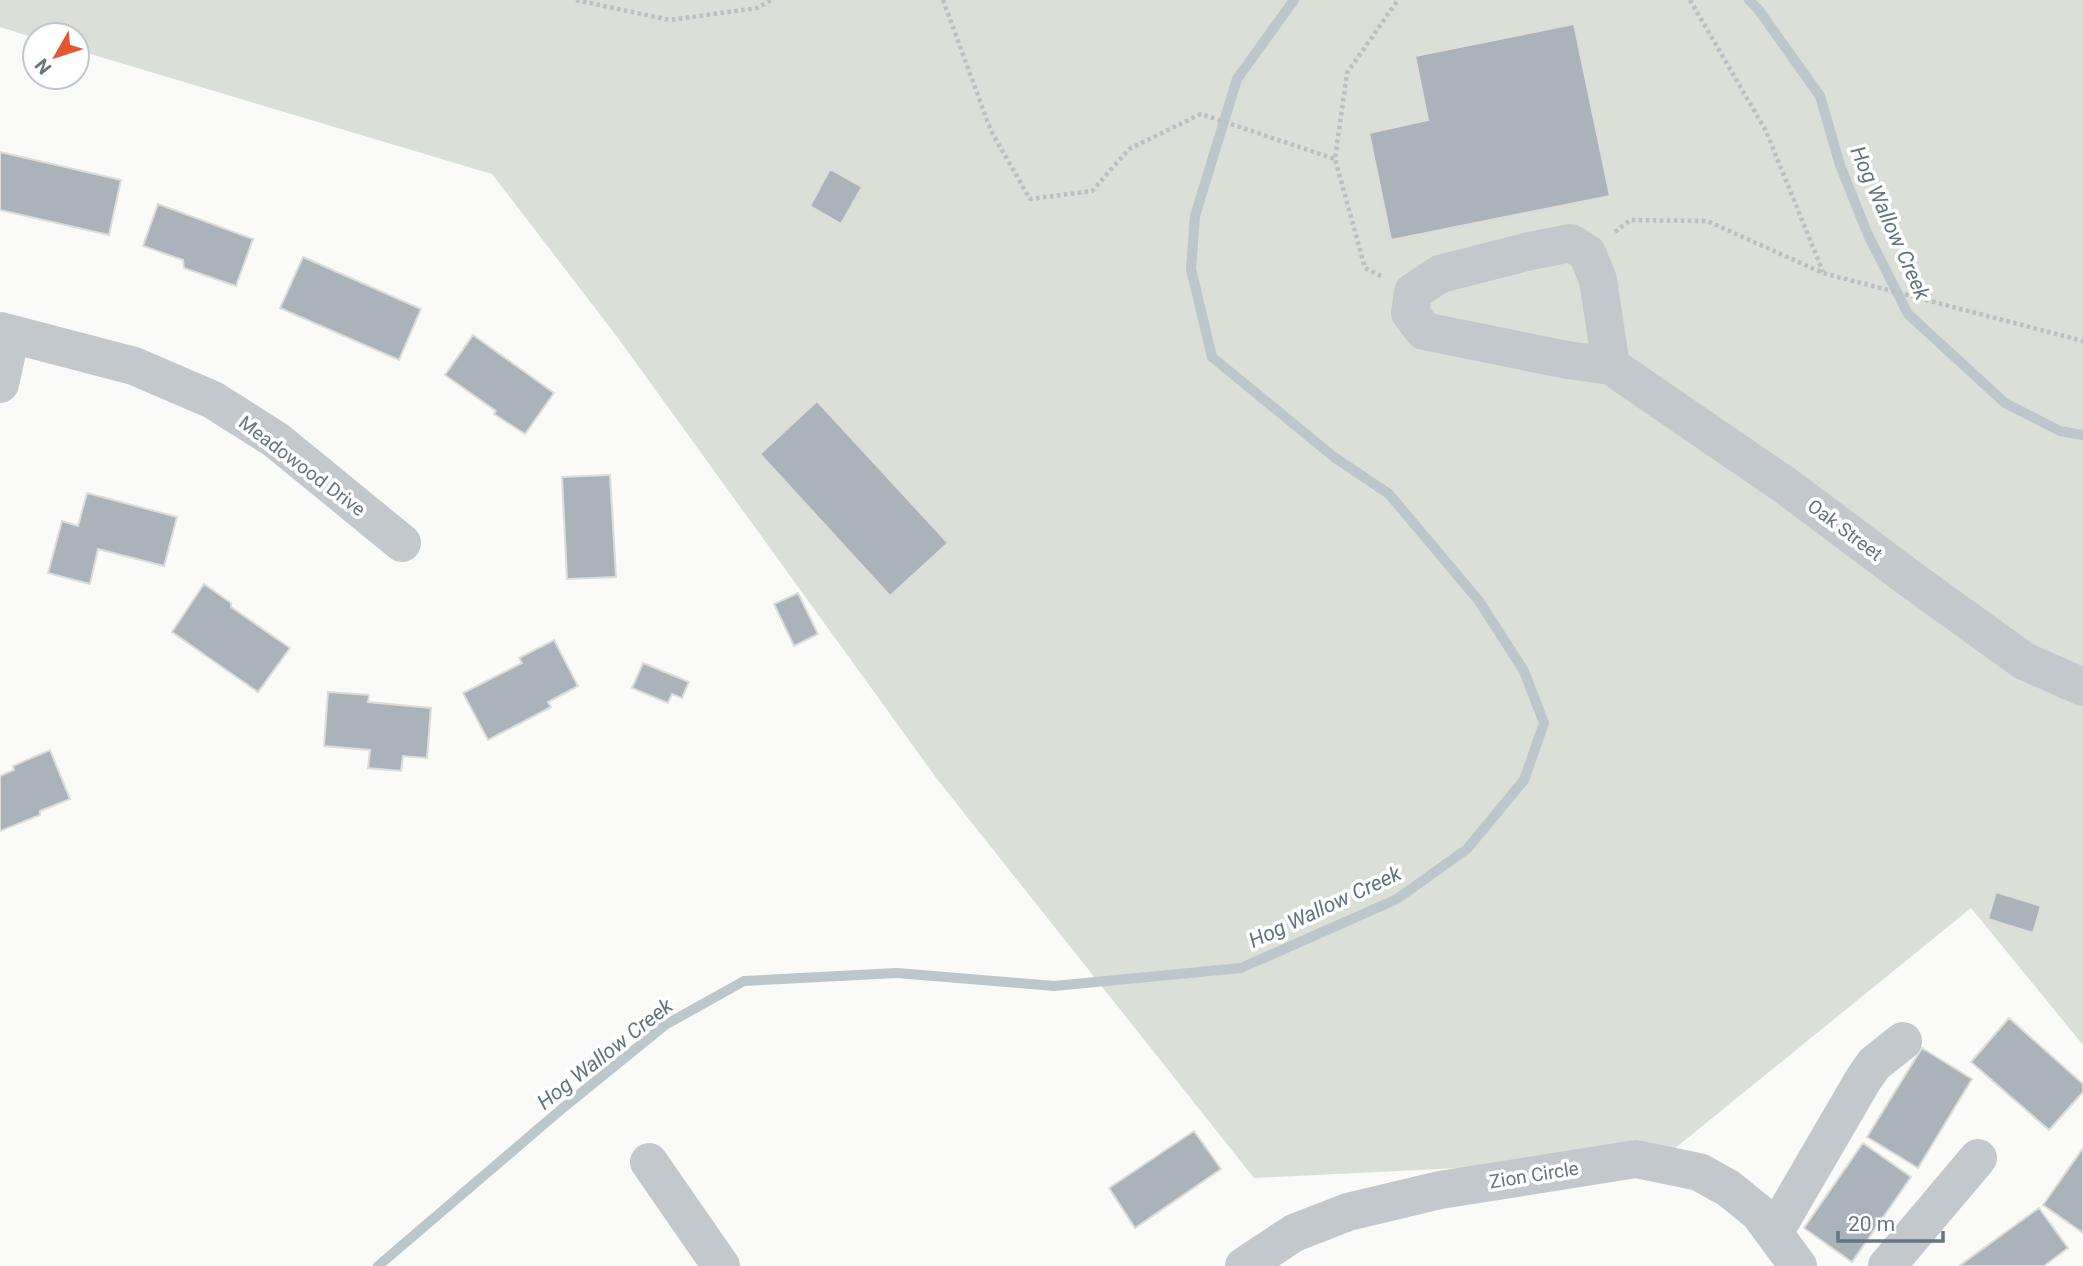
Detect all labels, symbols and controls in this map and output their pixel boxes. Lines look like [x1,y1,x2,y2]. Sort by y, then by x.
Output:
north arrow [21,21,91,91]
text: N [30,54,56,79]
water label: Hog Wallow Creek [1845,143,1935,304]
street label: Meadowood Drive [234,411,370,521]
street label: Oak Street [1803,494,1887,566]
water label: Hog Wallow Creek [1245,861,1406,953]
water label: Hog Wallow Creek [532,993,678,1114]
street label: Zion Circle [1488,1157,1580,1193]
scale bar [1838,1200,1943,1244]
text: 20 m [1848,1212,1895,1236]

